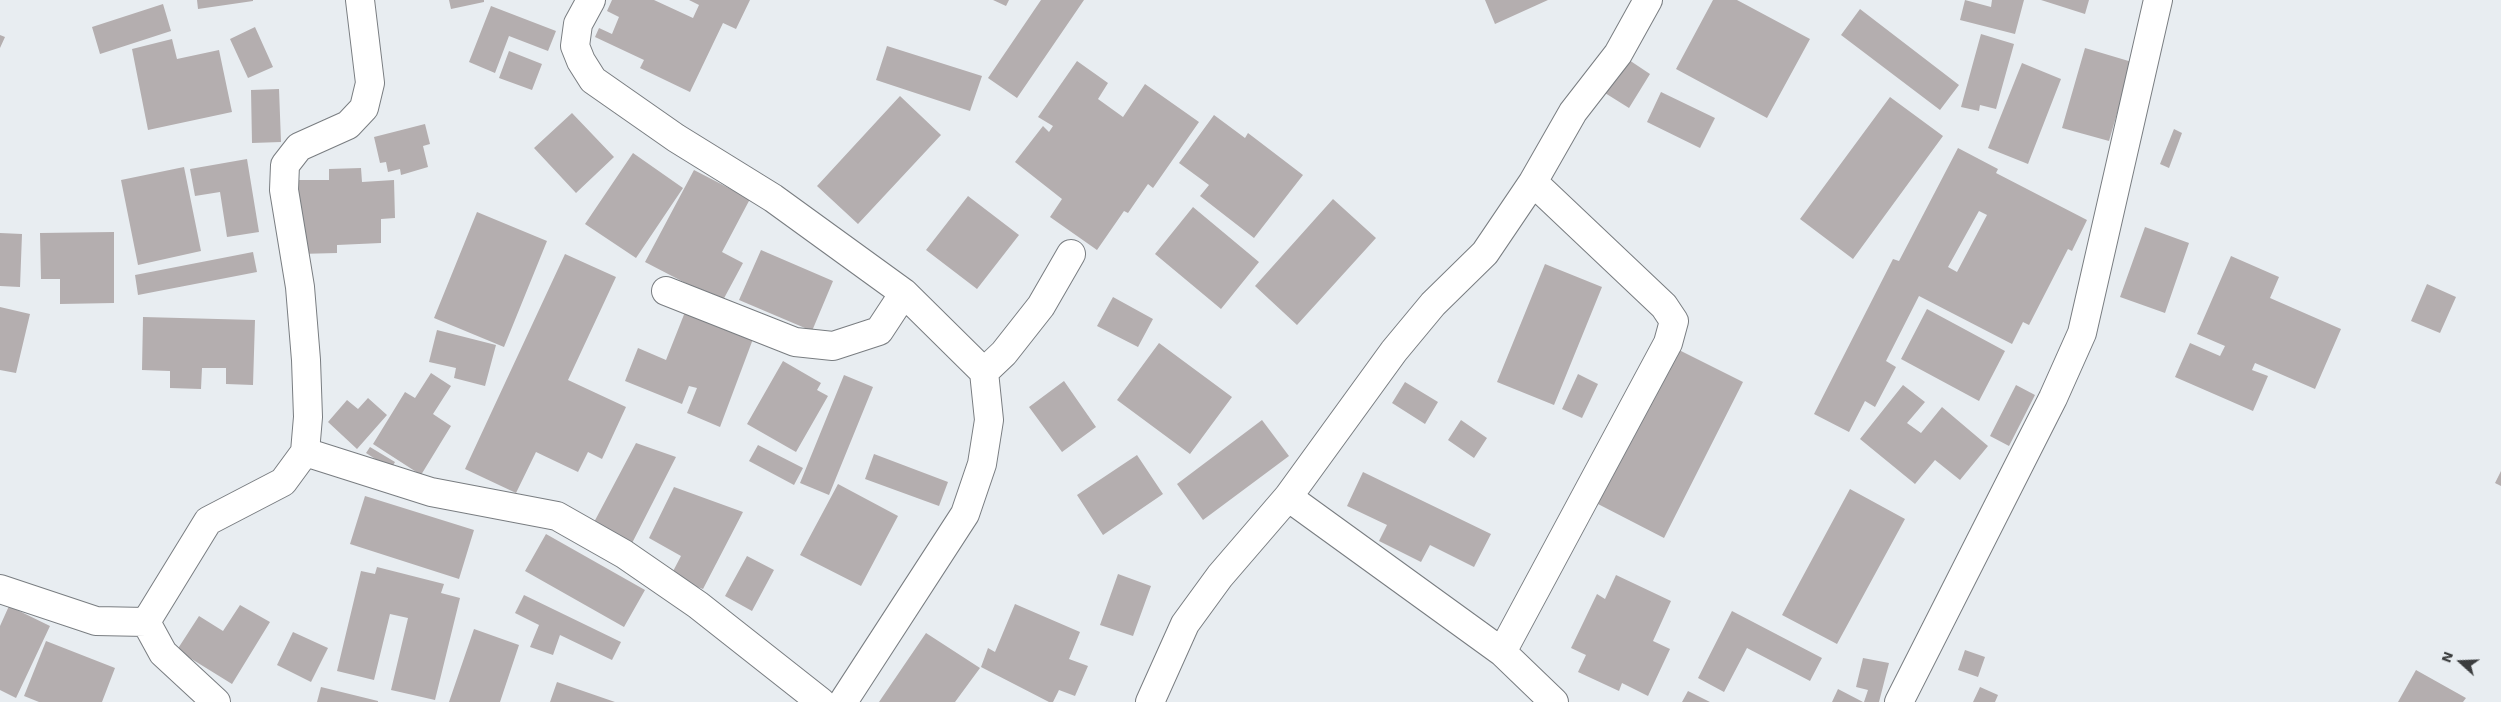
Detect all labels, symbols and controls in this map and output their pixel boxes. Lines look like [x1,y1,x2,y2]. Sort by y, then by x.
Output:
north arrow [2436,637,2486,687]
text: N [2438,649,2456,664]

